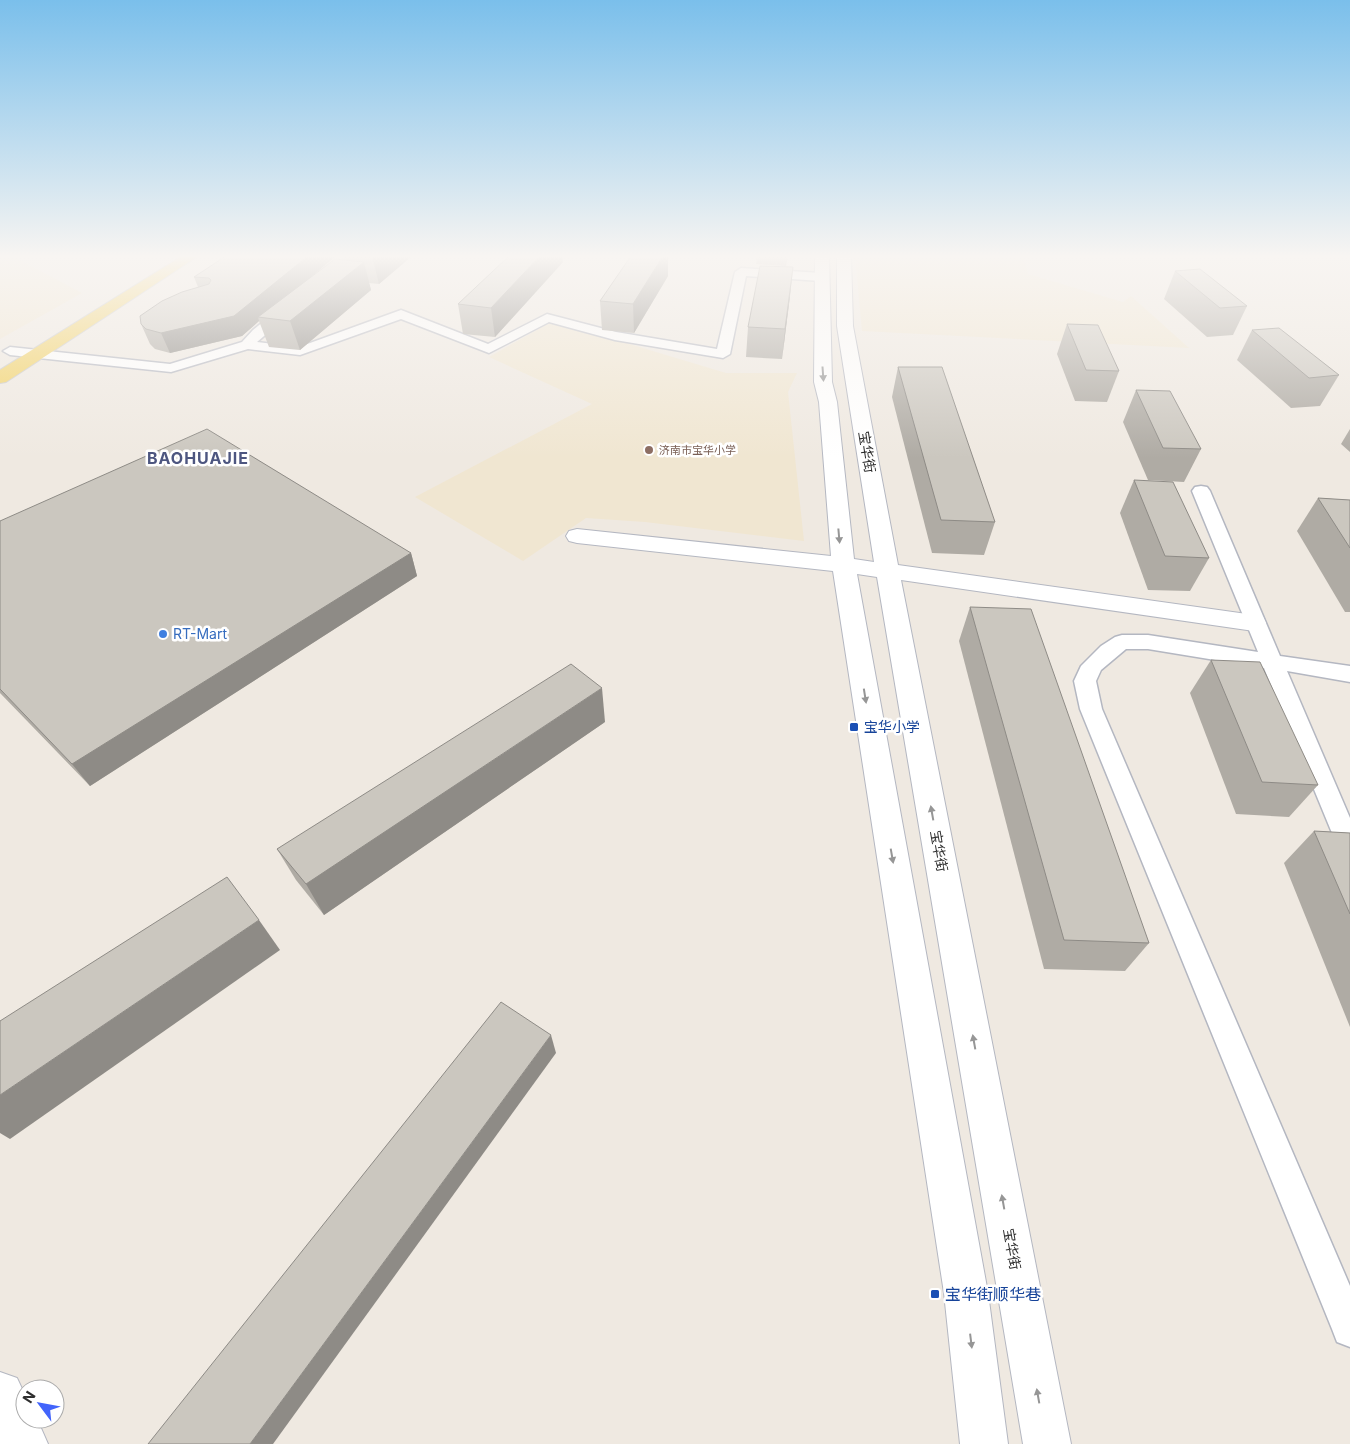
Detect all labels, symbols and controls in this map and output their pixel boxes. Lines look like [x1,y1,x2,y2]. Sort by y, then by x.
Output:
one-way arrow [819,367,827,383]
street label: 宝华街 [856,430,879,474]
place label: 济南市宝华小学 [659,443,736,457]
marker: 济南市宝华小学 [643,444,655,456]
district label: BAOHUAJIE [147,448,249,468]
one-way arrow [836,528,844,544]
place label: RT-Mart [173,625,227,642]
marker: RT-Mart [157,628,169,640]
one-way arrow [862,689,870,705]
place label: 宝华小学 [864,718,920,735]
marker: 宝华小学 [848,721,860,733]
one-way arrow [928,806,936,821]
street label: 宝华街 [927,829,952,873]
one-way arrow [889,849,897,865]
one-way arrow [969,1034,977,1050]
one-way arrow [999,1194,1007,1209]
street label: 宝华街 [1000,1227,1025,1271]
place label: 宝华街顺华巷 [945,1284,1041,1304]
marker: 宝华街顺华巷 [929,1288,941,1300]
one-way arrow [967,1334,975,1350]
north arrow [15,1379,65,1429]
text: N [19,1388,39,1406]
one-way arrow [1034,1388,1042,1404]

